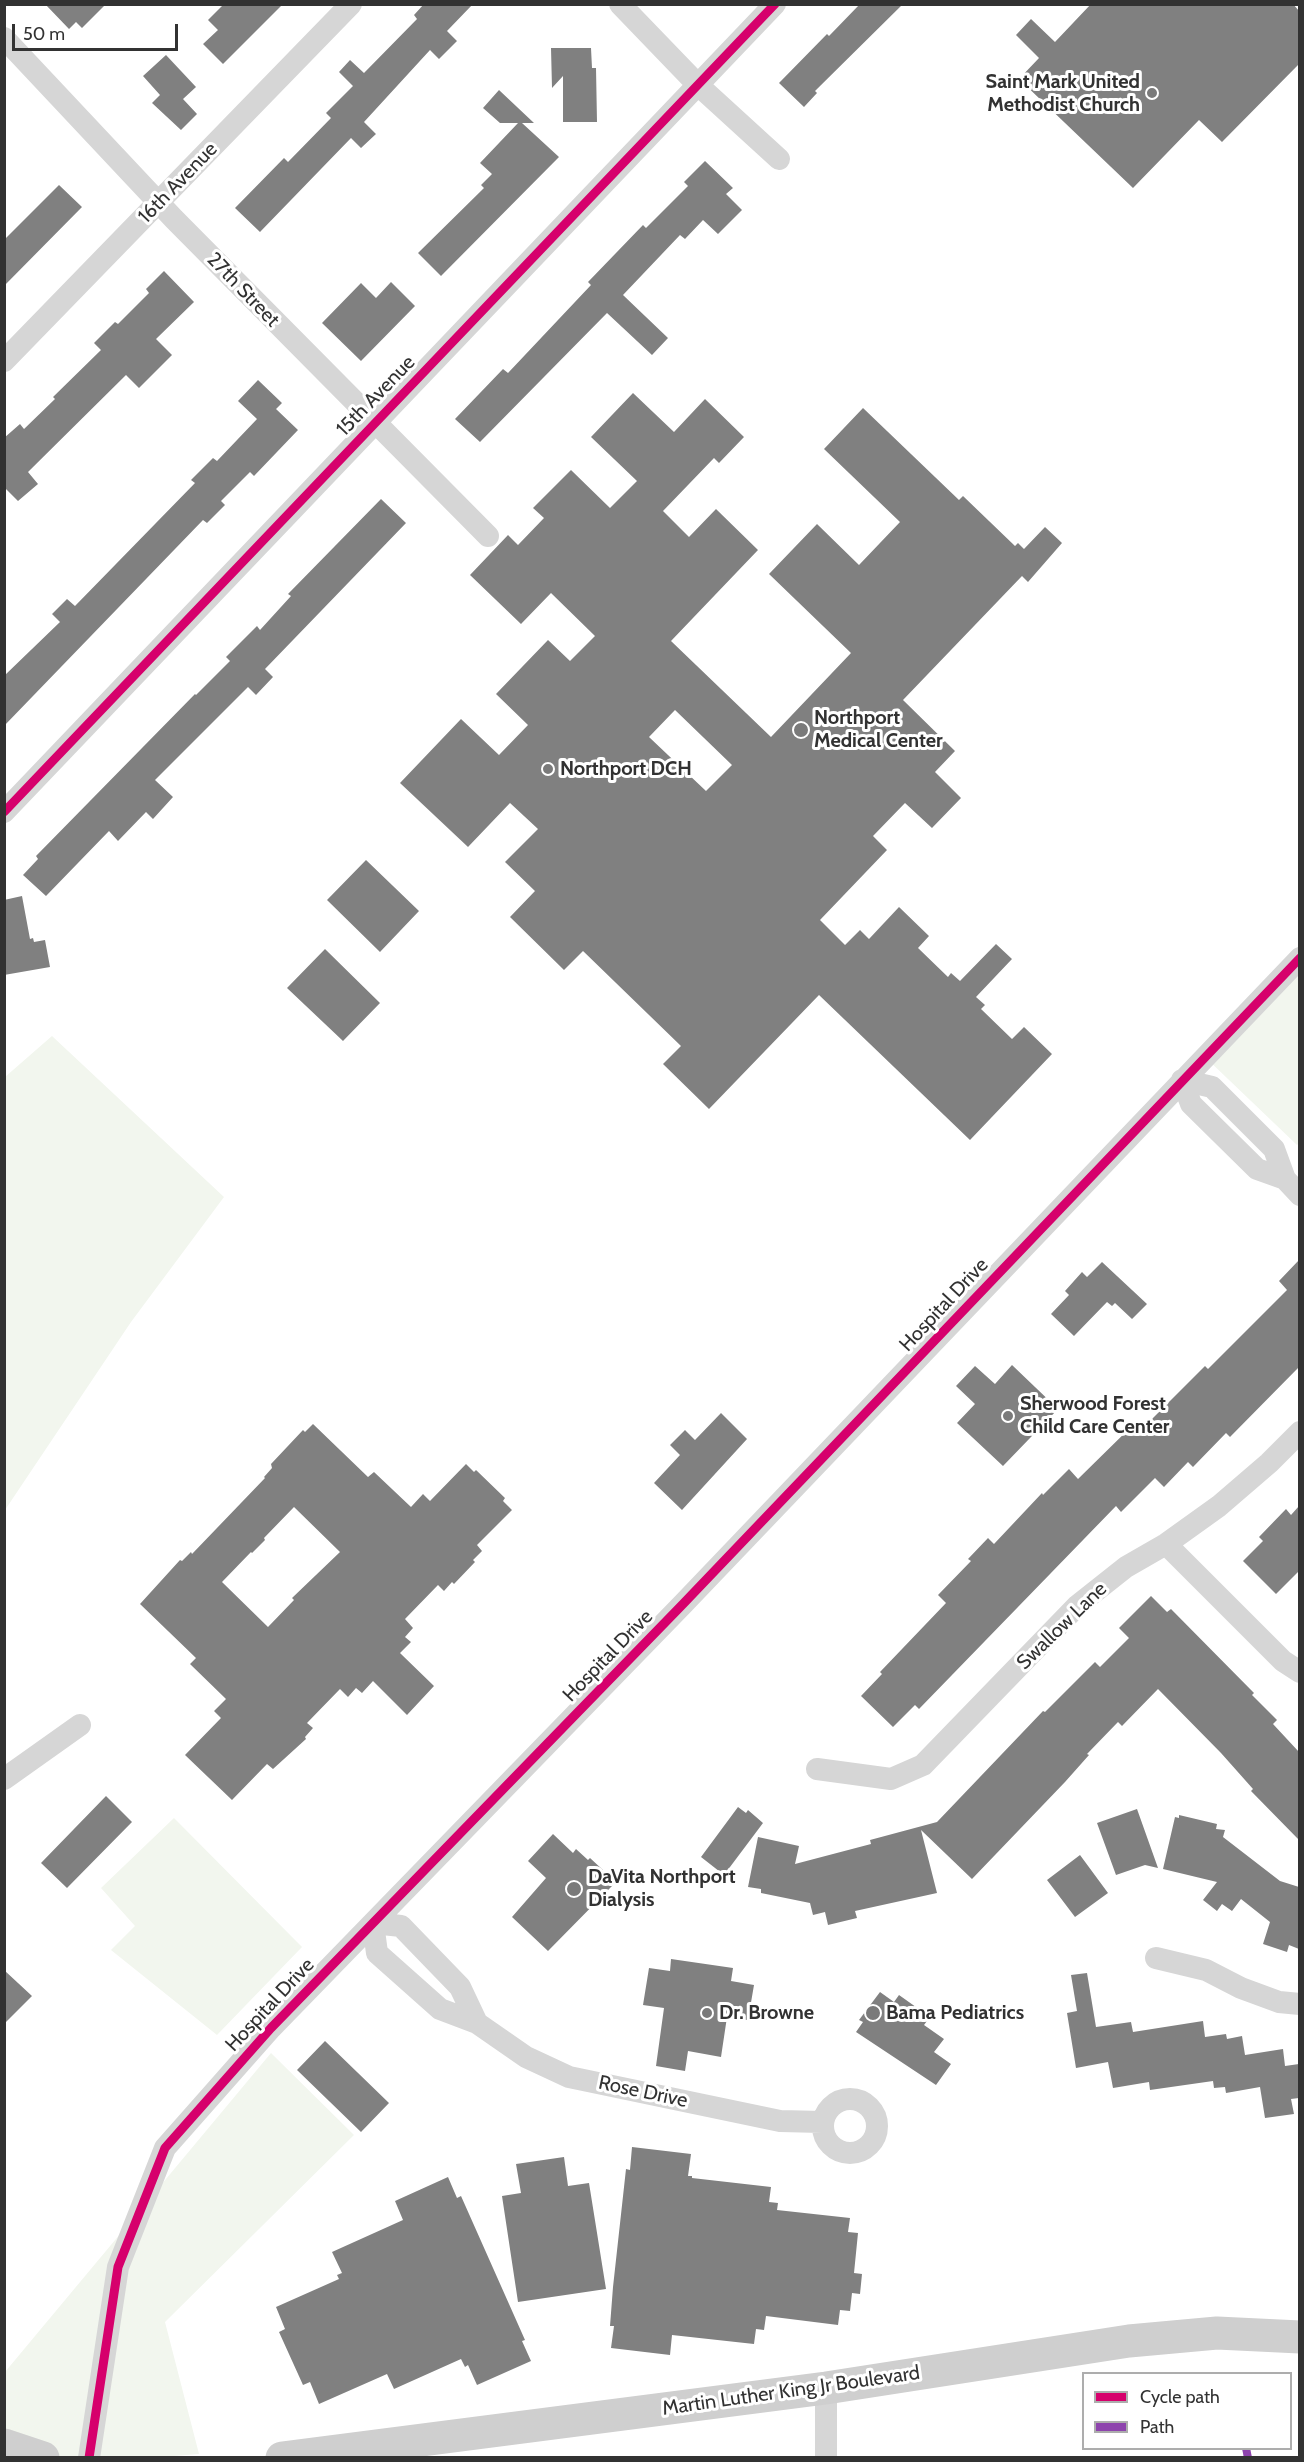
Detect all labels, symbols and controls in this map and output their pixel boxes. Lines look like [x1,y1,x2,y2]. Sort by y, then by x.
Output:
scale bar [15,12,182,50]
text: 50 m [23,23,65,45]
place label: Saint Mark United Methodist Church [986,70,1140,117]
marker: Saint Mark United Methodist Church [1145,86,1159,100]
street label: 16th Avenue [133,137,223,229]
street label: 27th Street [202,248,284,332]
street label: 15th Avenue [332,351,420,441]
place label: Northport Medical Center [814,706,943,753]
marker: Northport Medical Center [792,721,810,739]
place label: Northport DCH [560,757,692,781]
marker: Northport DCH [541,762,555,776]
street label: Hospital Drive [895,1253,993,1357]
place label: Sherwood Forest Child Care Center [1020,1392,1169,1439]
marker: Sherwood Forest Child Care Center [1001,1409,1015,1423]
street label: Swallow Lane [1012,1577,1112,1675]
street label: Hospital Drive [558,1605,658,1707]
place label: DaVita Northport Dialysis [588,1865,736,1912]
marker: DaVita Northport Dialysis [565,1880,583,1898]
street label: Hospital Drive [221,1953,319,2057]
place label: Dr. Browne [719,2001,814,2025]
place label: Bama Pediatrics [886,2001,1024,2025]
marker: Bama Pediatrics [864,2004,882,2022]
marker: Dr. Browne [700,2006,714,2020]
street label: Rose Drive [596,2071,690,2113]
street label: Martin Luther King Jr Boulevard [661,2361,921,2421]
legend [1082,2372,1292,2450]
text: Cycle path [1140,2386,1220,2408]
text: Path [1140,2416,1174,2438]

